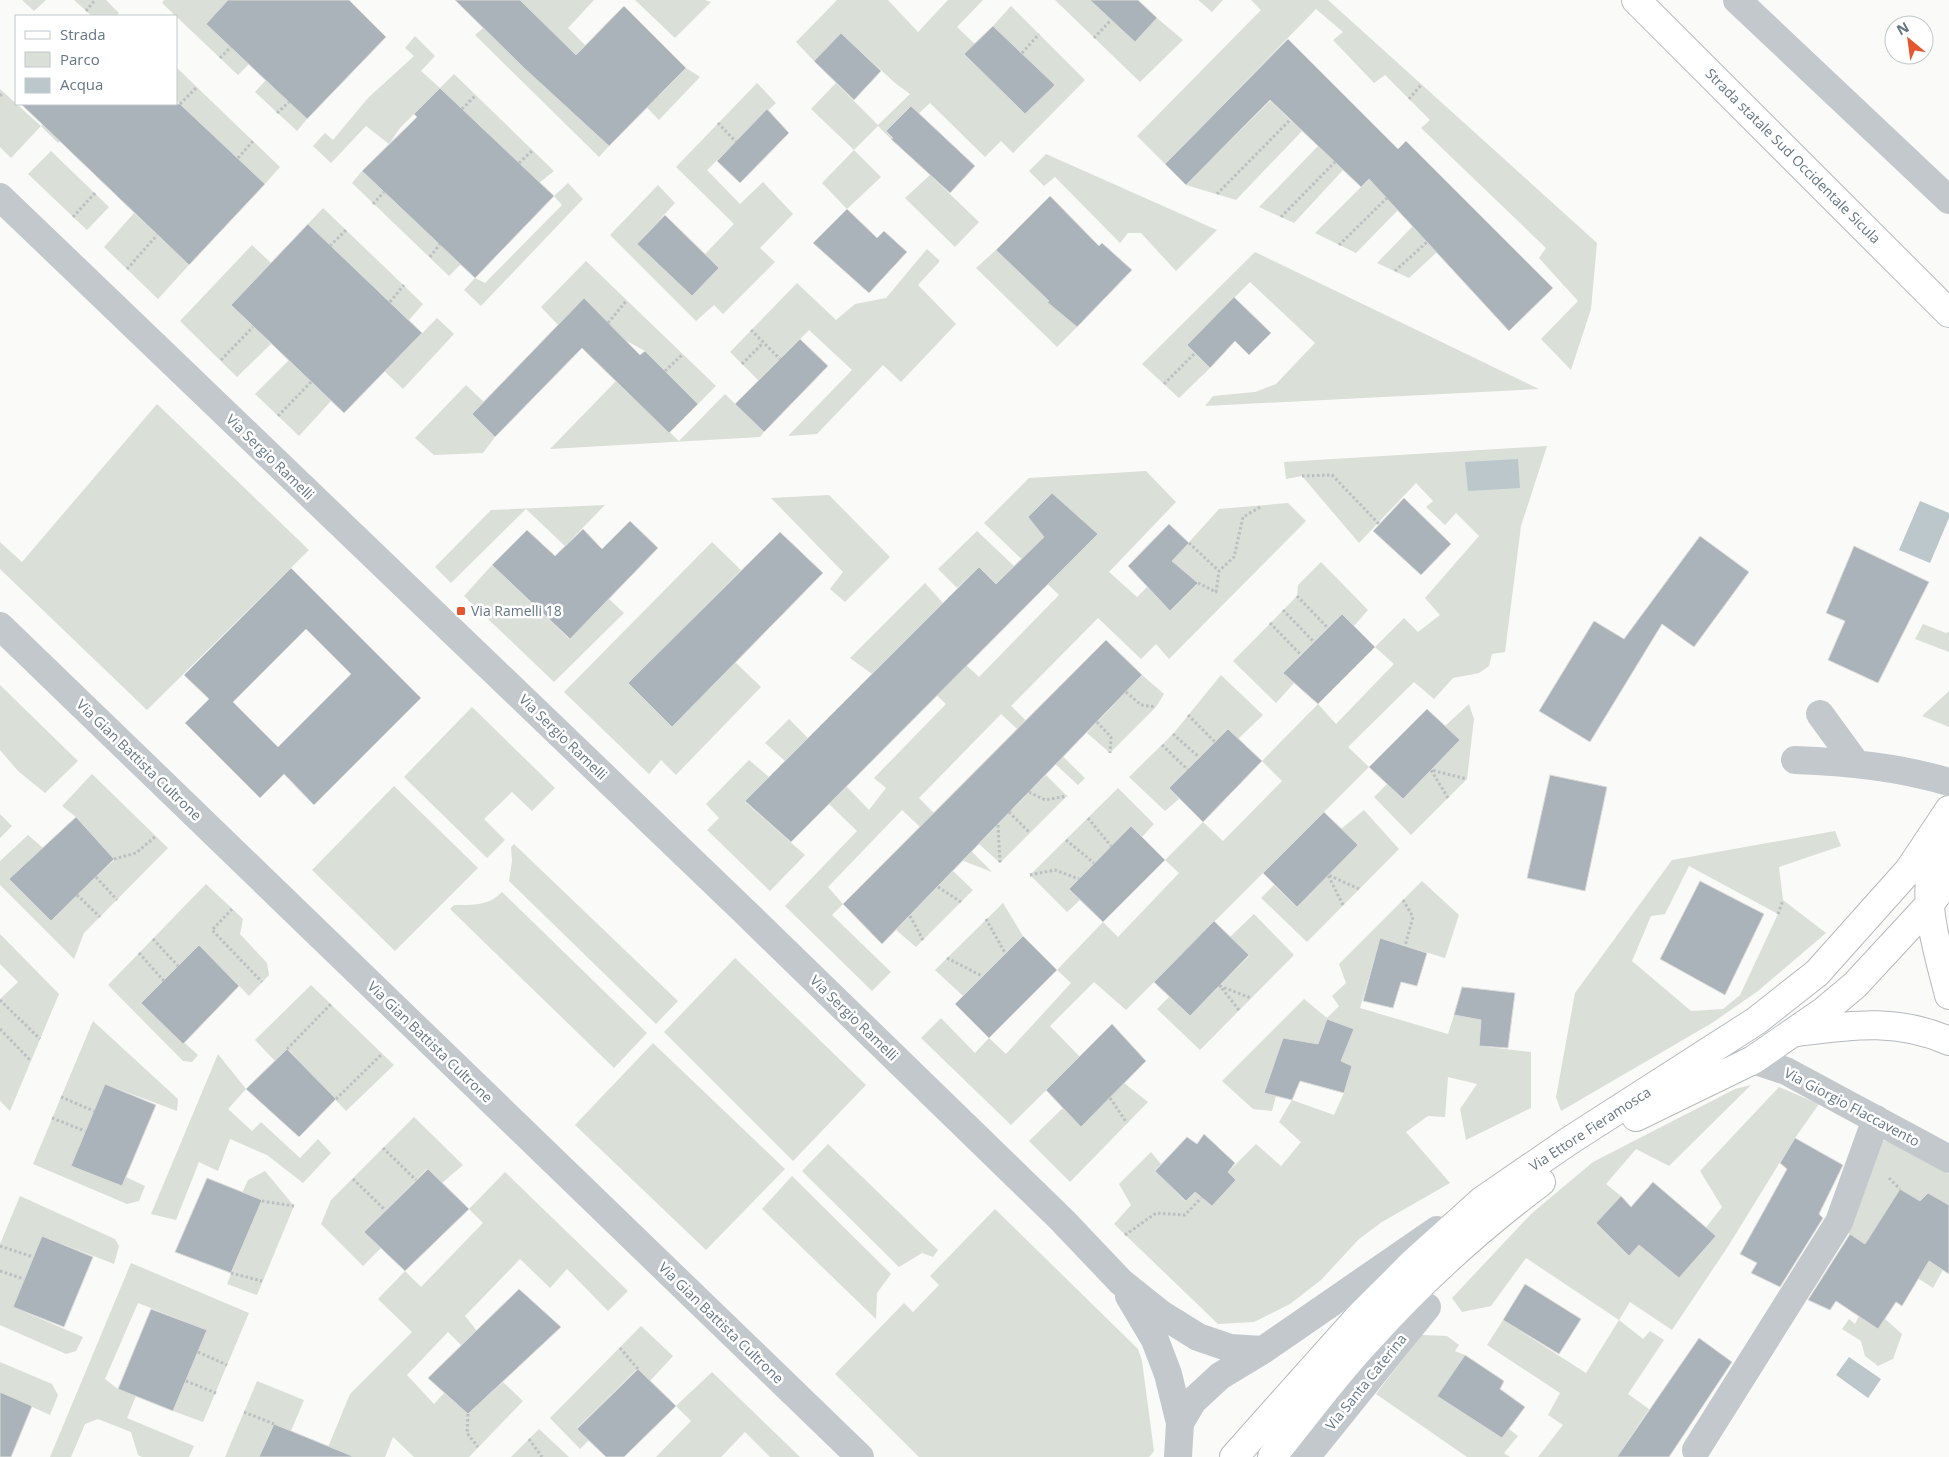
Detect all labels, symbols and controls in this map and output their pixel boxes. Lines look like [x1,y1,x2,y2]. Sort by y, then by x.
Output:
legend [15,15,178,105]
north arrow [1884,15,1934,65]
text: N [1893,17,1912,39]
text: Strada [60,24,106,44]
text: Parco [60,49,100,69]
street label: Strada statale Sud Occidentale Sicula [1702,64,1885,247]
text: Acqua [60,74,103,94]
street label: Via Sergio Ramelli [222,410,319,504]
place label: Via Ramelli 18 [471,601,562,620]
marker: Via Ramelli 18 [455,605,467,617]
street label: Via Sergio Ramelli [515,690,612,784]
street label: Via Gian Battista Cultrone [73,695,206,825]
street label: Via Sergio Ramelli [806,971,903,1065]
street label: Via Gian Battista Cultrone [364,977,497,1107]
street label: Via Giorgio Flaccavento [1781,1063,1923,1150]
street label: Via Ettore Fieramosca [1525,1082,1654,1175]
street label: Via Gian Battista Cultrone [655,1258,788,1388]
street label: Via Santa Caterina [1321,1330,1410,1434]

